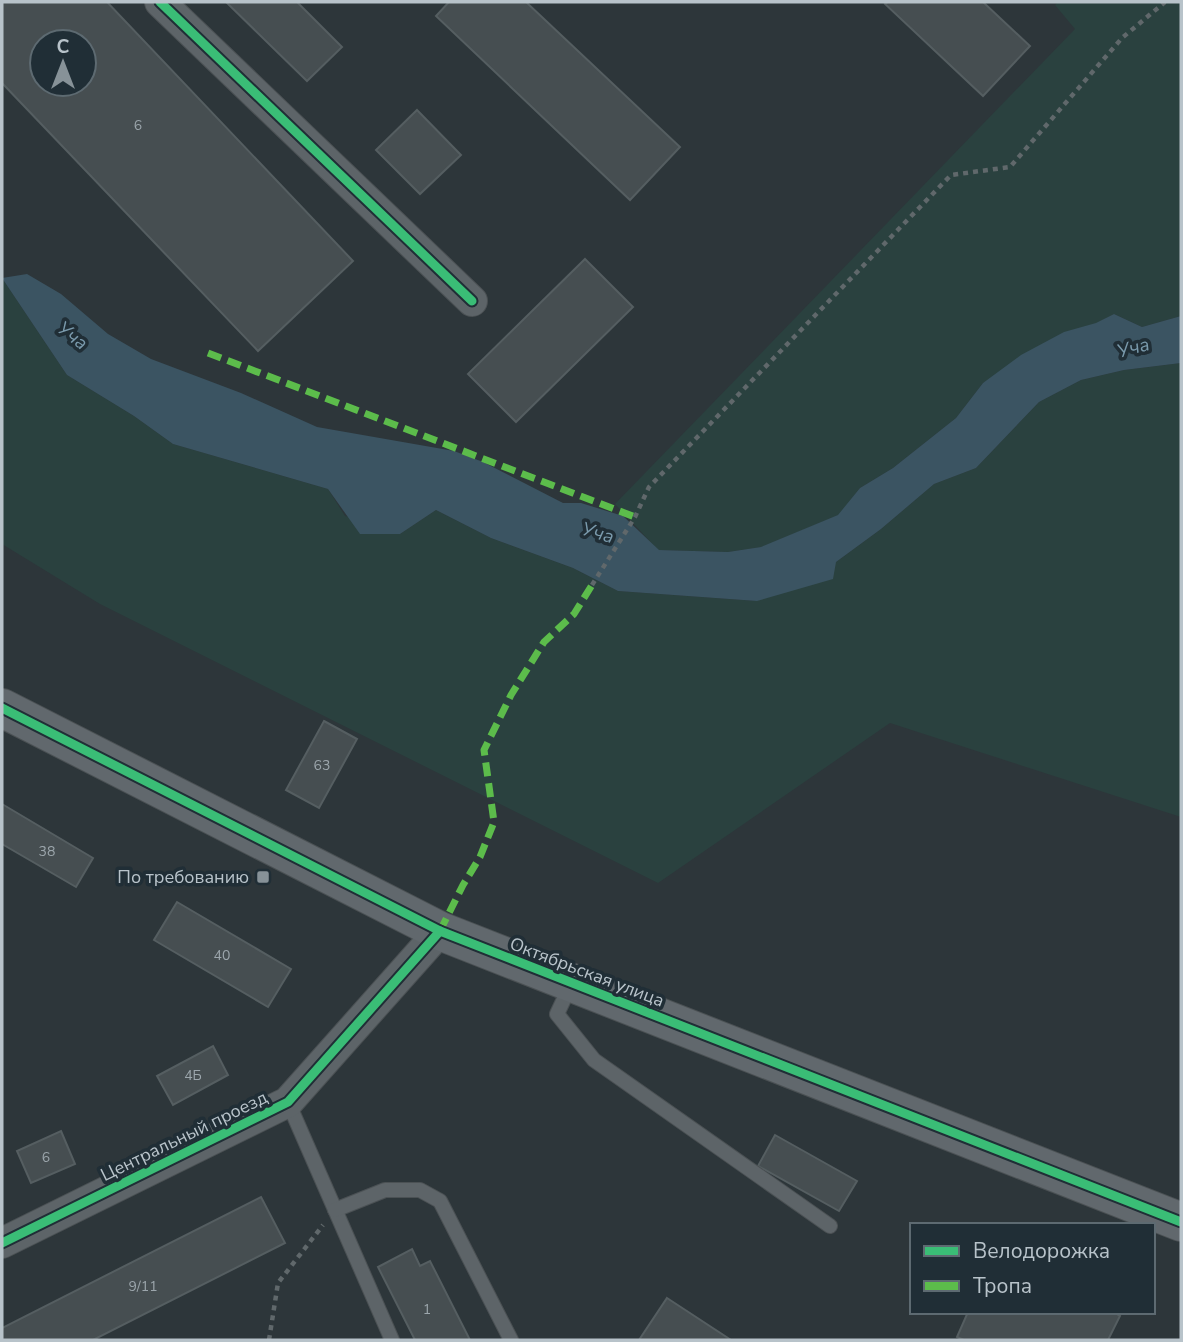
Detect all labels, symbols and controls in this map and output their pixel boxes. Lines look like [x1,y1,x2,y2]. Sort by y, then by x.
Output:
north arrow [28,28,98,98]
text: С [57,34,70,60]
house number: 6 [134,116,142,135]
water label: Уча [51,315,93,356]
water label: Уча [1114,331,1153,365]
water label: Уча [578,516,617,550]
house number: 63 [314,756,330,775]
house number: 38 [39,842,55,861]
place label: По требованию [117,865,249,889]
marker: По требованию [255,869,271,885]
street label: Октябрьская улица [506,931,668,1013]
house number: 40 [214,946,230,965]
house number: 4Б [184,1066,202,1085]
street label: Центральный проезд [97,1085,272,1187]
house number: 6 [42,1148,50,1167]
legend [910,1223,1155,1314]
text: Велодорожка [973,1237,1110,1265]
text: Тропа [973,1272,1032,1300]
house number: 9/11 [128,1277,158,1296]
house number: 1 [423,1300,431,1319]

